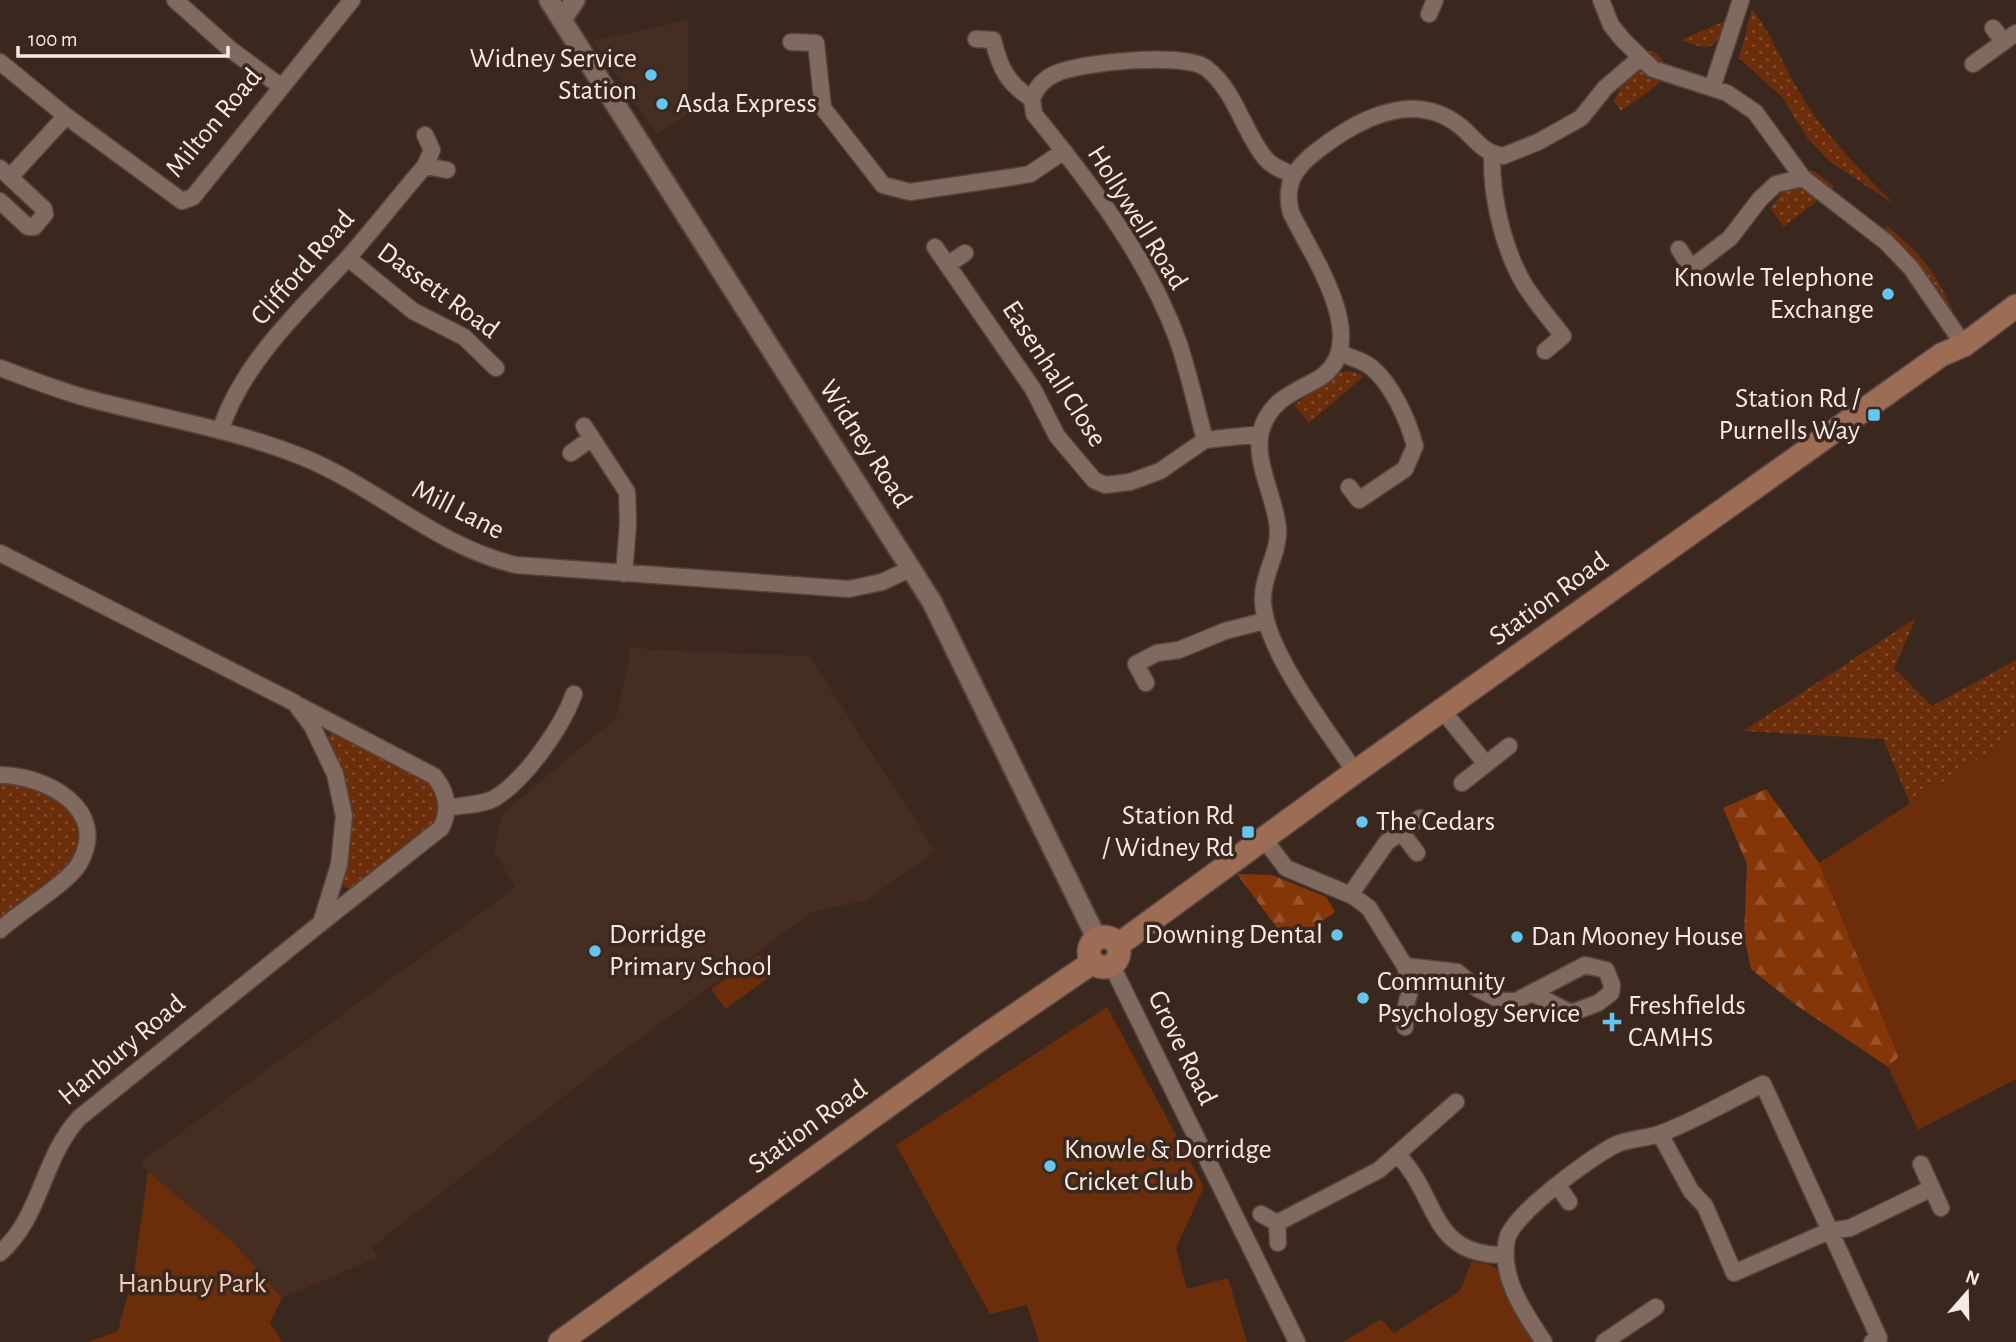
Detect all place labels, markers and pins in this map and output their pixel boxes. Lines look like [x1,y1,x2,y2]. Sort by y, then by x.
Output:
place label: Widney Service Station [470,45,637,105]
marker: Widney Service Station [643,67,659,83]
place label: Asda Express [676,90,817,118]
marker: Asda Express [654,96,670,112]
place label: Knowle Telephone Exchange [1674,264,1874,324]
marker: Knowle Telephone Exchange [1880,286,1896,302]
place label: Station Rd / Purnells Way [1719,385,1861,445]
marker: Station Rd / Purnells Way [1866,407,1882,423]
place label: Station Rd / Widney Rd [1102,802,1234,862]
place label: The Cedars [1376,808,1495,836]
marker: The Cedars [1354,814,1370,830]
marker: Station Rd / Widney Rd [1240,824,1256,840]
place label: Dorridge Primary School [609,921,772,981]
place label: Downing Dental [1145,921,1323,949]
place label: Dan Mooney House [1531,923,1743,951]
marker: Downing Dental [1329,927,1345,943]
marker: Dan Mooney House [1509,929,1525,945]
marker: Dorridge Primary School [587,943,603,959]
place label: Community Psychology Service [1377,968,1580,1028]
marker: Community Psychology Service [1355,990,1371,1006]
place label: Freshfields CAMHS [1628,992,1746,1052]
marker: Freshfields CAMHS [1602,1012,1622,1032]
place label: Knowle & Dorridge Cricket Club [1064,1136,1272,1196]
marker: Knowle & Dorridge Cricket Club [1042,1158,1058,1174]

